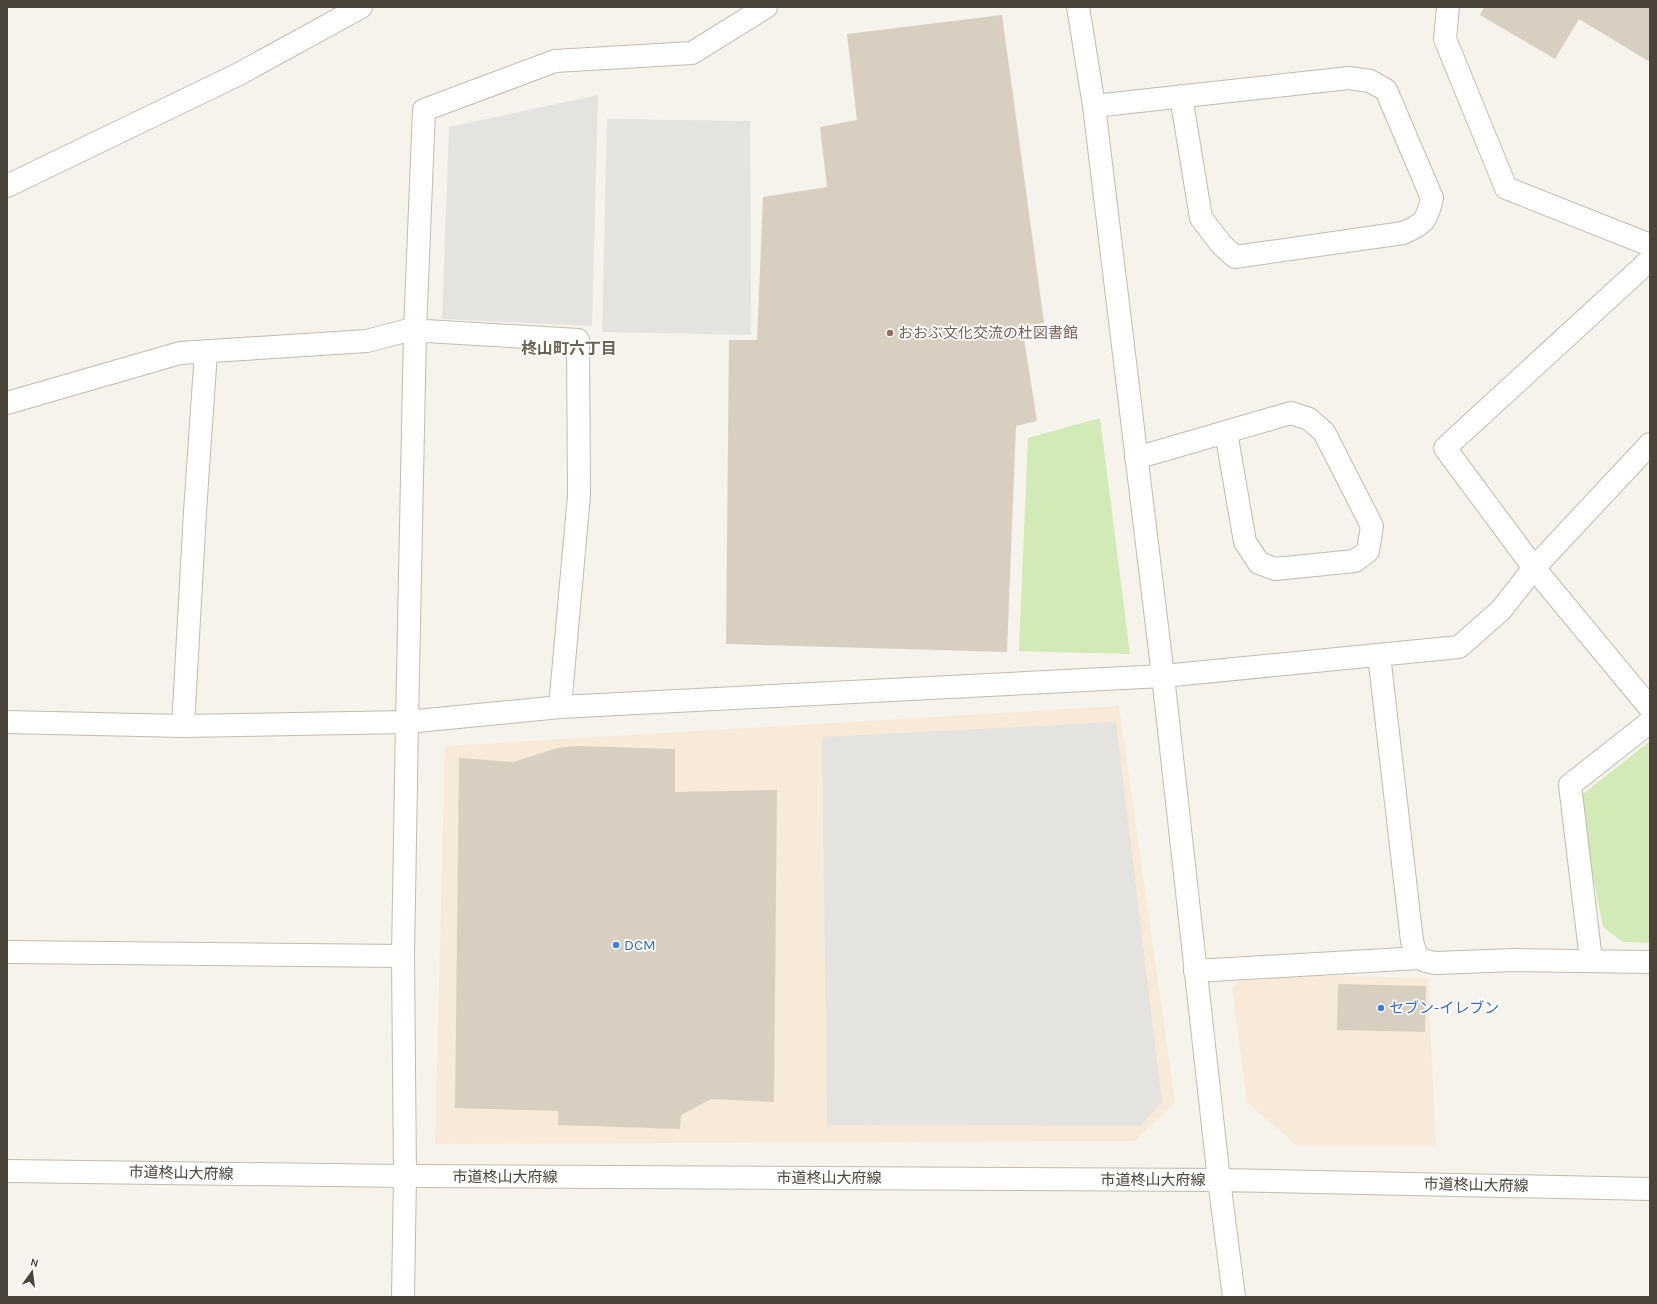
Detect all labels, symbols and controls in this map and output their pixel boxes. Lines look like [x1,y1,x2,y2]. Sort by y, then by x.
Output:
place label: おおぶ文化交流の杜図書館 [898,324,1078,342]
marker: おおぶ文化交流の杜図書館 [885,328,895,338]
district label: 柊山町六丁目 [521,339,617,358]
place label: DCM [624,936,656,954]
marker: DCM [611,940,621,950]
place label: セブン-イレブン [1389,999,1499,1017]
marker: セブン-イレブン [1376,1003,1386,1013]
street label: 市道柊山大府線 [128,1163,234,1183]
street label: 市道柊山大府線 [452,1168,558,1186]
street label: 市道柊山大府線 [776,1169,882,1187]
street label: 市道柊山大府線 [1100,1171,1206,1189]
street label: 市道柊山大府線 [1423,1175,1529,1195]
north arrow [12,1252,52,1292]
text: N [29,1256,40,1270]

